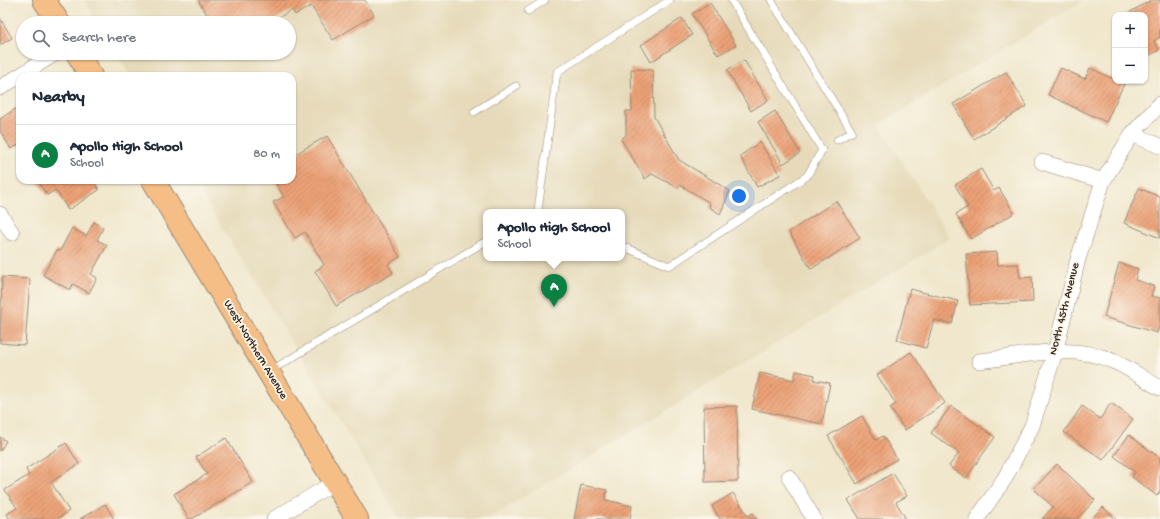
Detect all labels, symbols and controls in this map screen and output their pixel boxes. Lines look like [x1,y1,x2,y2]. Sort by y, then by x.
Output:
map controls [1112,12,1148,84]
button: + [1112,12,1148,48]
search box [16,16,296,60]
icon: search [30,27,52,49]
text: Search here [62,29,136,47]
button: − [1112,48,1148,84]
text: Nearby [32,88,85,108]
text: Apollo High School [70,138,183,156]
text: A [41,147,49,162]
text: 80 m [253,147,280,162]
text: School [70,156,104,171]
your location [729,186,749,206]
popup [483,209,625,261]
text: Apollo High School [498,219,610,237]
text: School [498,237,531,252]
street label: North 45th Avenue [1047,261,1083,357]
pin: A [541,274,567,307]
street label: West Northern Avenue [220,298,291,403]

